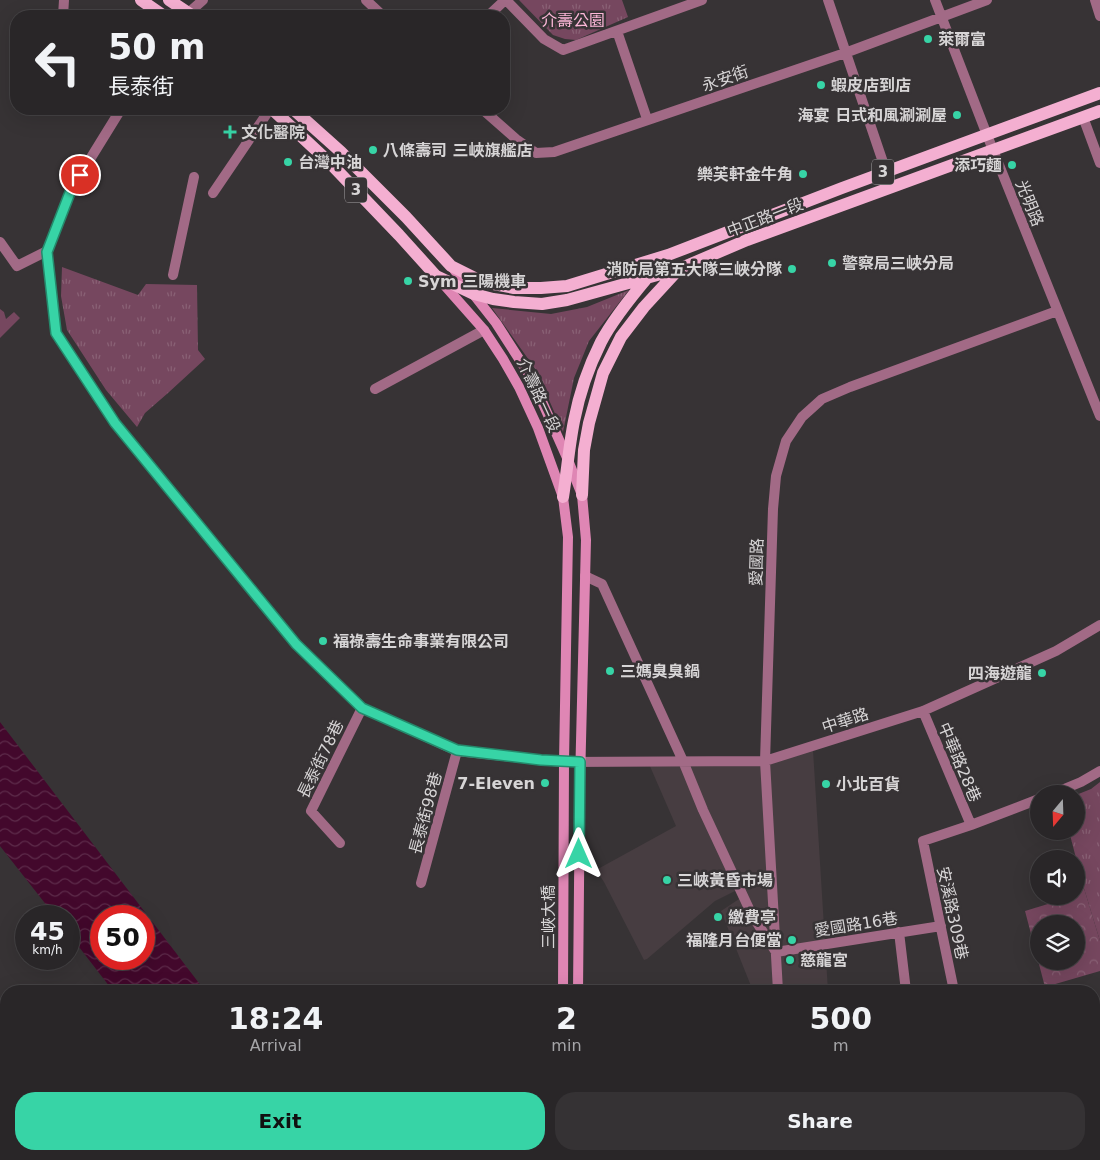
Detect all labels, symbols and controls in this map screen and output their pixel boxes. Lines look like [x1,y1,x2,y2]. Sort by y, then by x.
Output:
park label: 介壽公園 [541,11,605,30]
text: 50 m [108,27,205,67]
icon: left [25,30,90,95]
place label: 萊爾富 [938,30,986,49]
marker: 萊爾富 [922,33,934,45]
street label: 永安街 [699,62,751,95]
text: 長泰街 [108,74,174,99]
place label: 蝦皮店到店 [831,76,911,95]
marker: 蝦皮店到店 [815,79,827,91]
place label: 海宴 日式和風涮涮屋 [797,106,947,125]
marker: 海宴 日式和風涮涮屋 [951,109,963,121]
place label: 文化醫院 [241,123,305,142]
marker: 文化醫院 [223,125,237,139]
place label: 八條壽司 三峽旗艦店 [383,141,533,160]
marker: 八條壽司 三峽旗艦店 [367,144,379,156]
place label: 台灣中油 [298,153,362,172]
pin [59,154,101,196]
marker: 台灣中油 [282,156,294,168]
place label: 添巧麵 [954,156,1002,175]
marker: 添巧麵 [1006,159,1018,171]
road number: 3 [872,160,894,184]
icon: arrive [66,161,94,189]
place label: 樂芙軒金牛角 [697,165,793,184]
marker: 樂芙軒金牛角 [797,168,809,180]
street label: 光明路 [1012,177,1047,229]
road number: 3 [345,178,367,202]
street label: 中正路一段 [724,194,806,241]
place label: 警察局三峽分局 [842,254,954,273]
marker: 警察局三峽分局 [826,257,838,269]
place label: 消防局第五大隊三峽分隊 [606,260,782,279]
marker: 消防局第五大隊三峽分隊 [786,263,798,275]
place label: Sym 三陽機車 [418,272,526,291]
marker: Sym 三陽機車 [402,275,414,287]
street label: 介壽路一段 [513,355,564,435]
street label: 愛國路 [746,538,767,586]
place label: 福祿壽生命事業有限公司 [333,632,509,651]
marker: 福祿壽生命事業有限公司 [317,635,329,647]
place label: 三媽臭臭鍋 [620,662,700,681]
place label: 四海遊龍 [968,664,1032,683]
marker: 三媽臭臭鍋 [604,665,616,677]
marker: 四海遊龍 [1036,667,1048,679]
street label: 中華路 [819,704,871,737]
street label: 長泰街78巷 [293,717,347,801]
street label: 中華路28巷 [934,720,985,805]
street label: 長泰街98巷 [405,770,446,856]
place label: 7-Eleven [457,774,535,793]
place label: 小北百貨 [836,775,900,794]
marker: 7-Eleven [539,777,551,789]
marker: 小北百貨 [820,778,832,790]
north arrow [1030,785,1085,840]
map controls [1030,785,1085,970]
position arrow [552,827,604,879]
button: sound [1030,850,1085,905]
street label: 安溪路309巷 [933,865,972,961]
place label: 三峽黃昏市場 [677,871,773,890]
marker: 三峽黃昏市場 [661,874,673,886]
street label: 三峽大橋 [539,885,558,949]
speed limit sign: 50 [90,905,155,970]
place label: 繳費亭 [728,908,776,927]
street label: 愛國路16巷 [813,909,899,940]
marker: 繳費亭 [712,911,724,923]
button: layers [1030,915,1085,970]
text: 45 [30,917,65,946]
place label: 福隆月台便當 [686,931,782,950]
marker: 福隆月台便當 [786,934,798,946]
text: km/h [32,943,63,957]
place label: 慈龍宮 [800,951,848,970]
marker: 慈龍宮 [784,954,796,966]
text: 18:24 [228,1001,323,1036]
text: 2 [556,1001,577,1036]
text: 500 [809,1001,872,1036]
text: Arrival [250,1036,302,1055]
text: min [551,1036,582,1055]
text: m [833,1036,849,1055]
button: Exit [15,1092,545,1150]
button: Share [555,1092,1085,1150]

